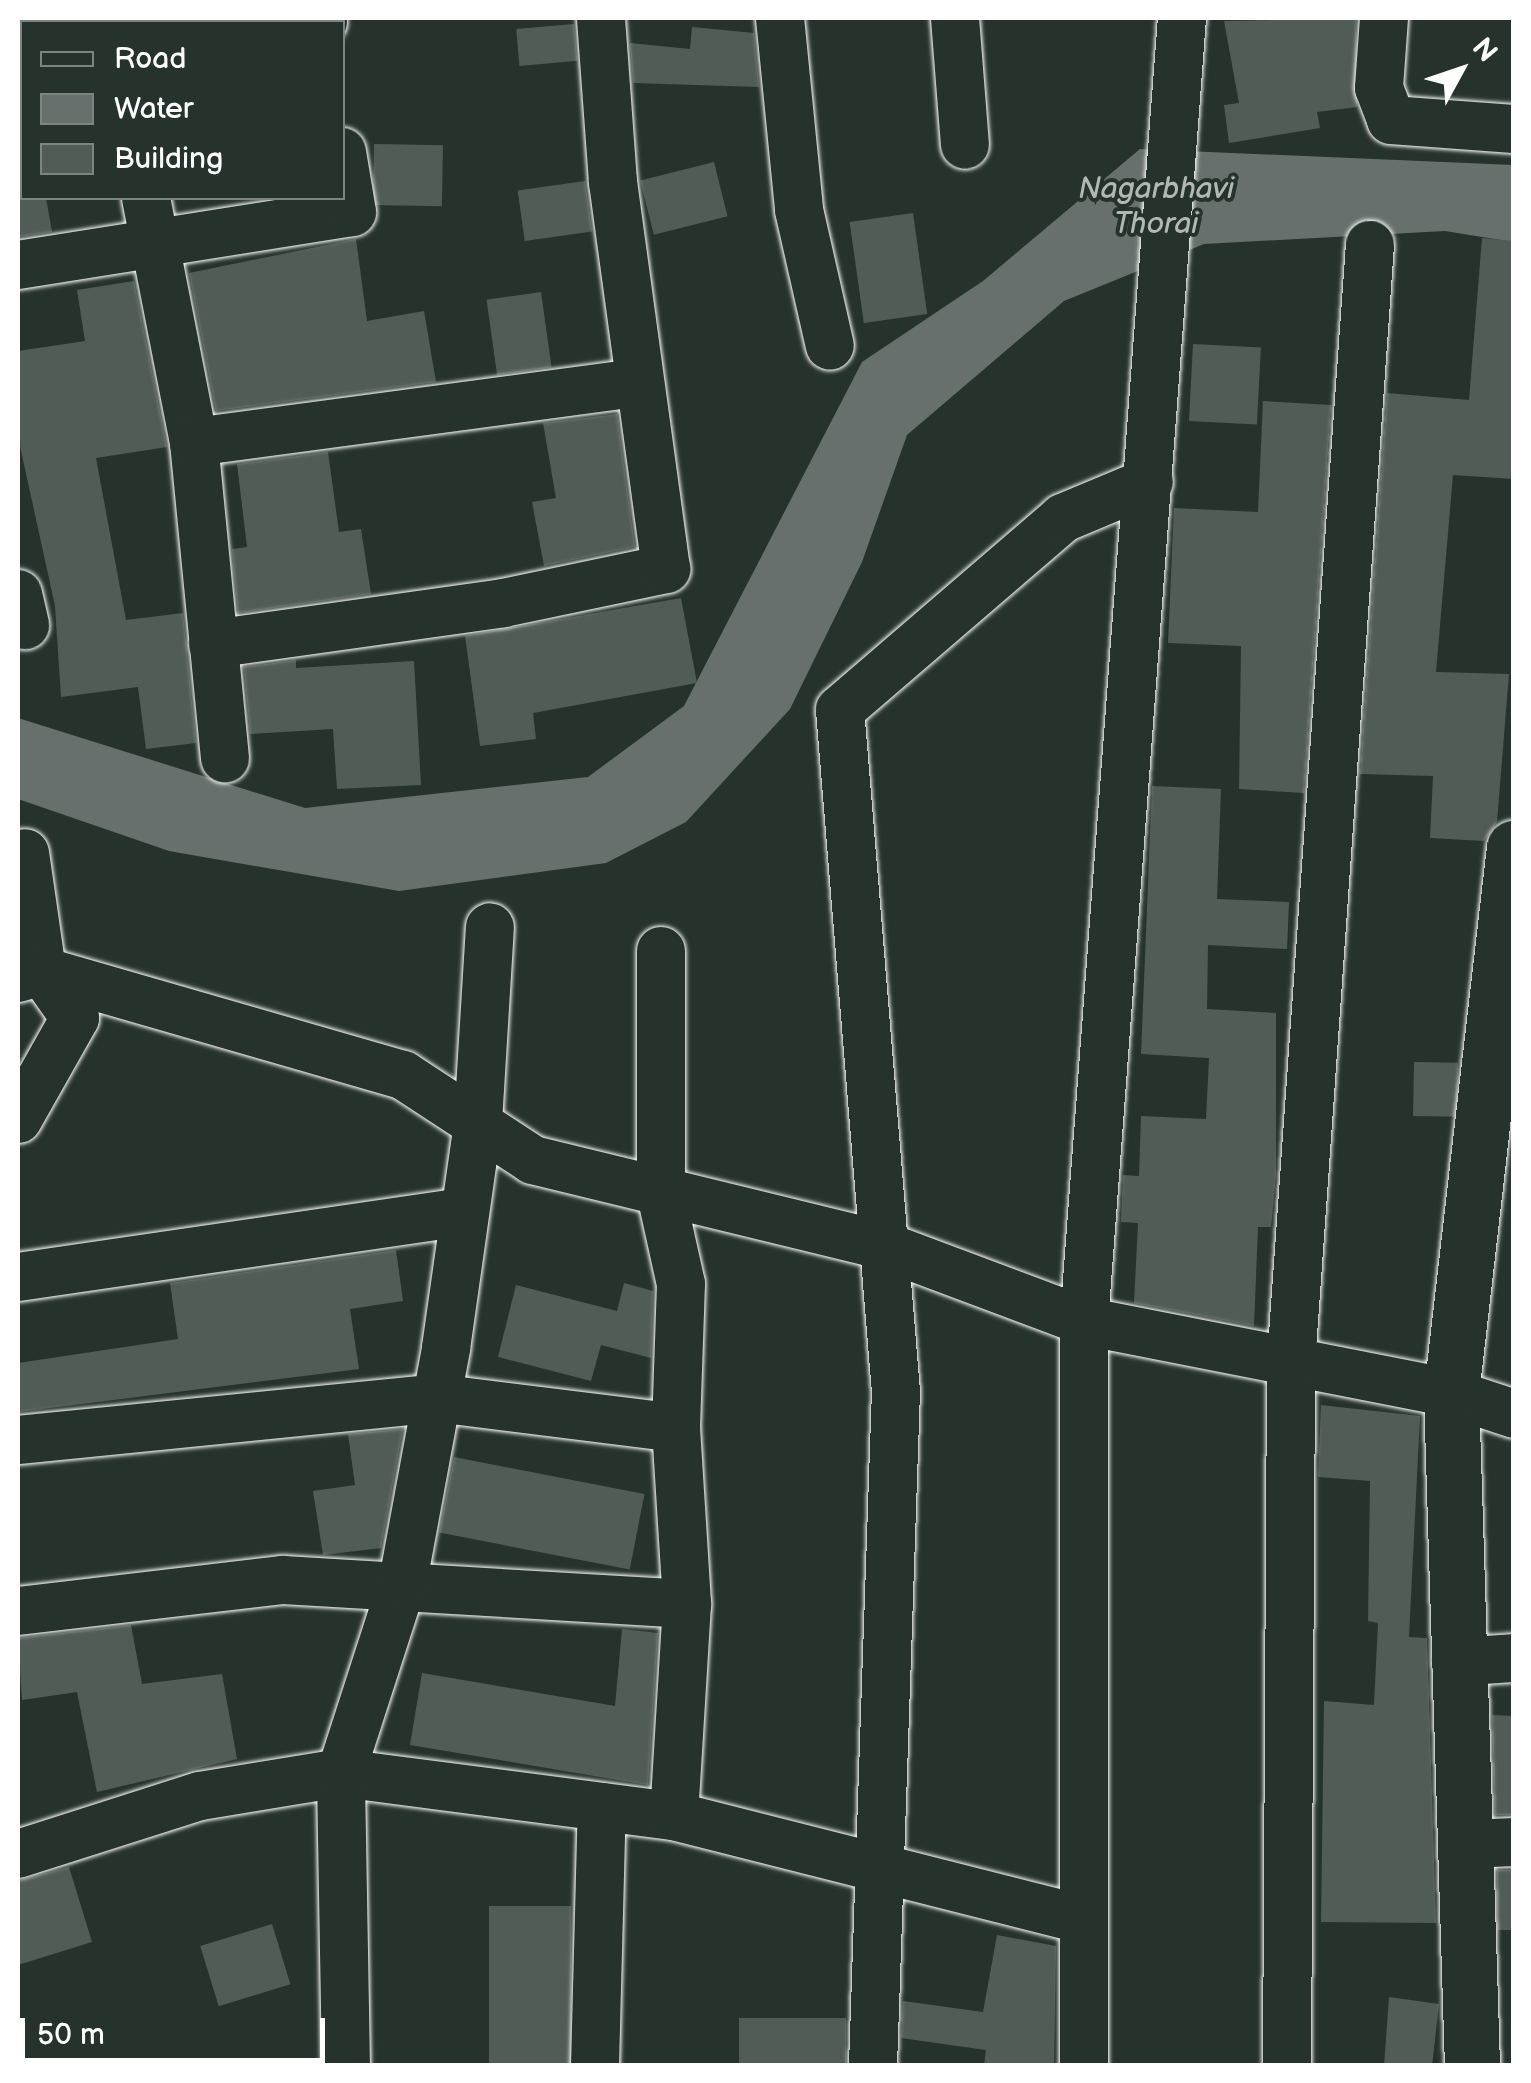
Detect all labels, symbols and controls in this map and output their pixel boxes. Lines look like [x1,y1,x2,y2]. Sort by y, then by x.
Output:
legend [20,20,345,200]
north arrow [1411,20,1511,120]
text: N [1465,32,1504,69]
text: Road [114,41,187,77]
text: Water [114,91,194,127]
text: Building [114,141,223,177]
water label: Nagarbhavi Thorai [1078,171,1234,242]
scale bar [25,1998,330,2060]
text: 50 m [37,2017,105,2053]

